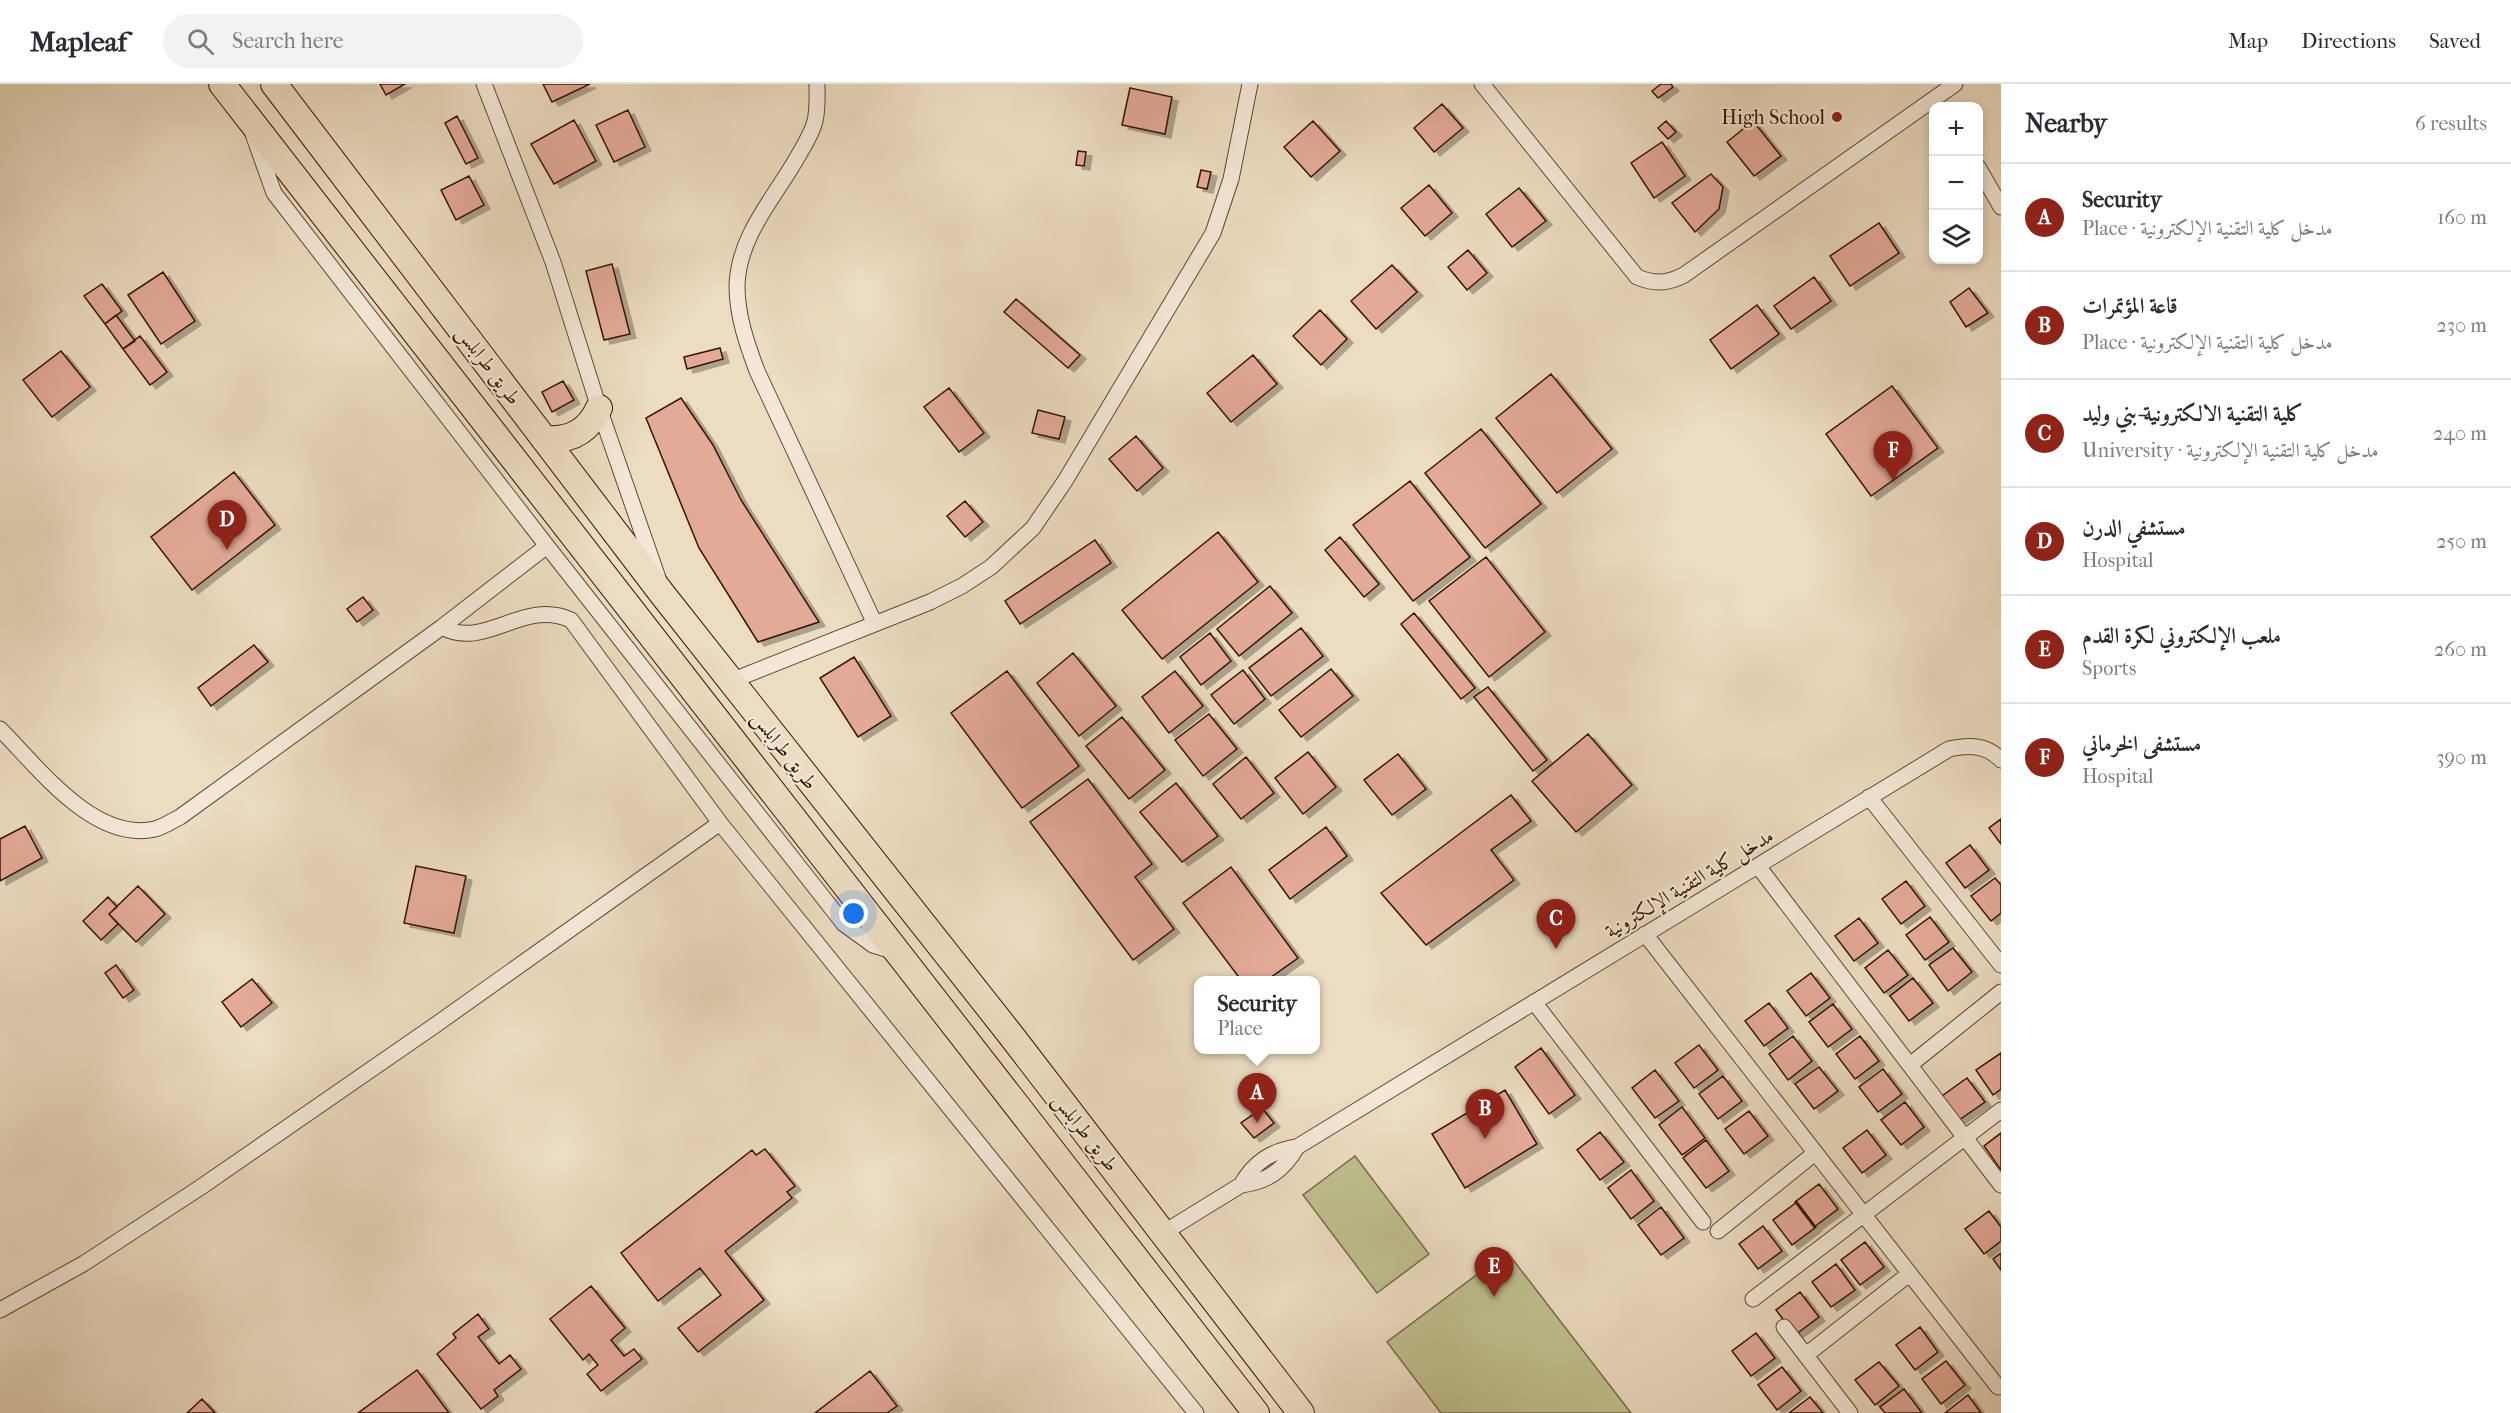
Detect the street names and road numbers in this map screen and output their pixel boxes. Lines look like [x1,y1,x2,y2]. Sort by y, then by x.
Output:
street label: طريق طرابلس [450,321,526,410]
street label: طريق طرابلس [745,707,822,795]
street label: مدخل كلية التقنية الإلكترونية [1601,824,1779,945]
street label: طريق طرابلس [1046,1089,1123,1177]

